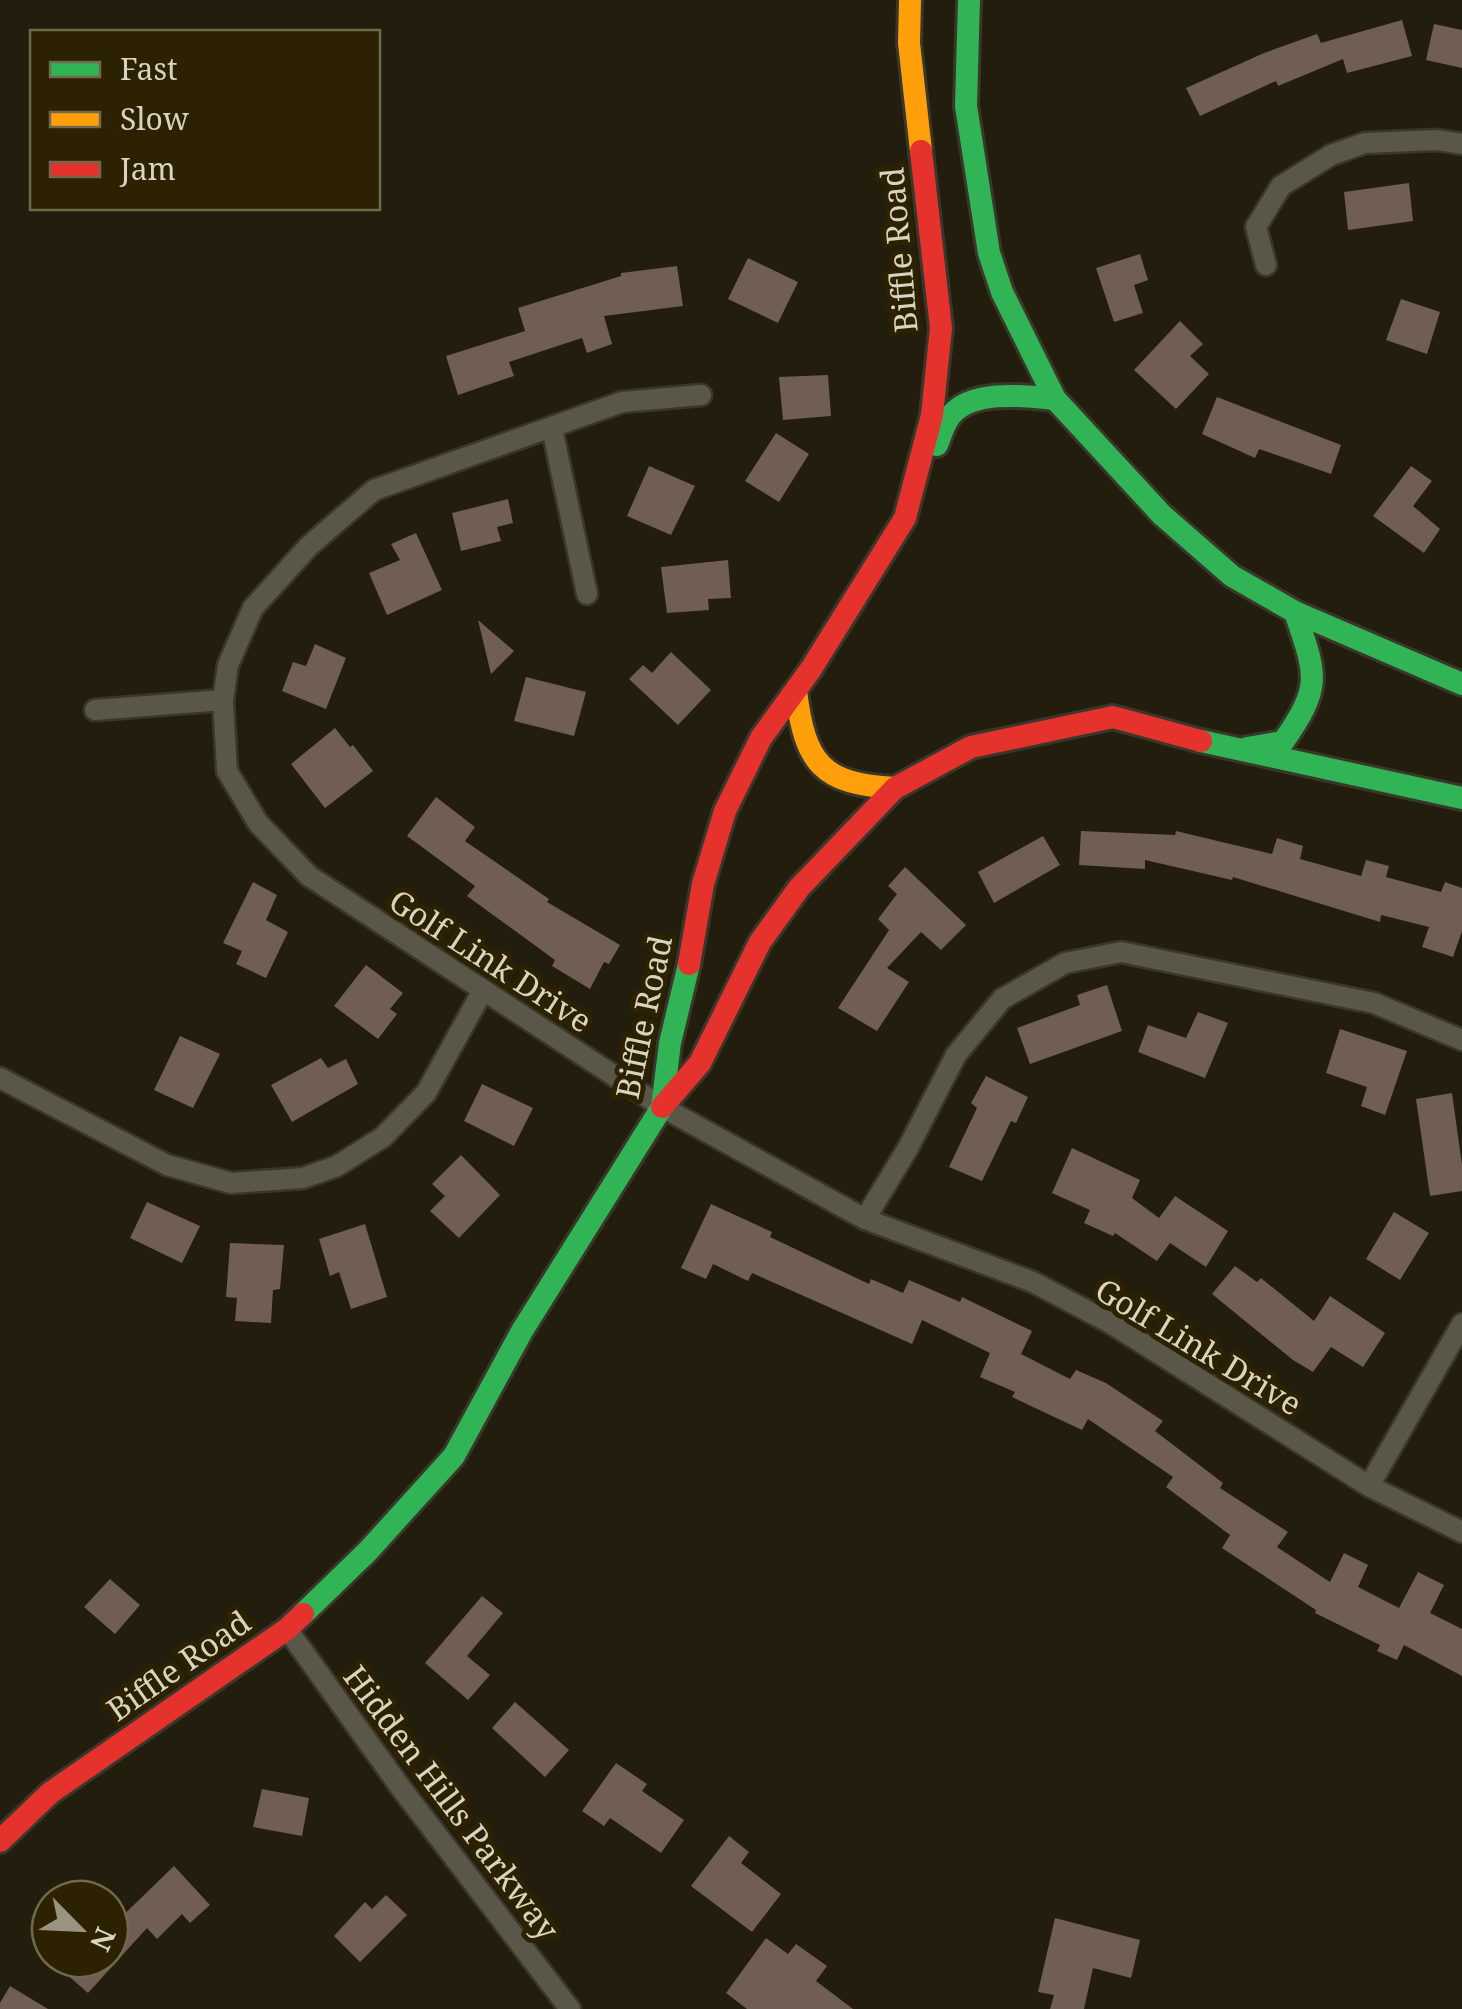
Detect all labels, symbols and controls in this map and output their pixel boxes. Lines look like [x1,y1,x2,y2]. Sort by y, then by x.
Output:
legend [30,30,380,210]
text: Fast [120,48,177,89]
text: Slow [120,98,189,139]
text: Jam [119,148,176,189]
street label: Biffle Road [869,165,927,334]
street label: Golf Link Drive [381,878,601,1042]
street label: Biffle Road [605,931,681,1103]
street label: Golf Link Drive [1088,1267,1310,1425]
street label: Biffle Road [98,1600,259,1730]
street label: Hidden Hills Parkway [335,1656,570,1949]
north arrow [30,1879,130,1979]
text: N [82,1922,126,1957]

